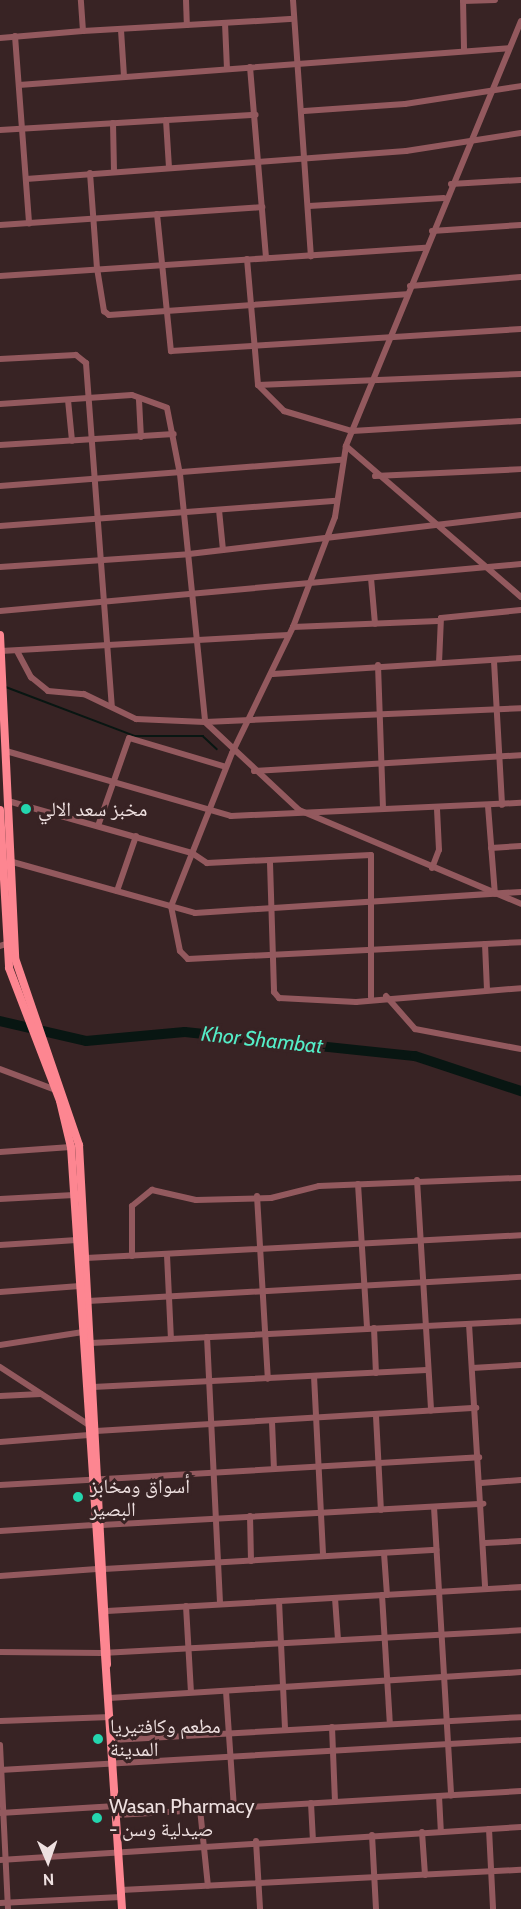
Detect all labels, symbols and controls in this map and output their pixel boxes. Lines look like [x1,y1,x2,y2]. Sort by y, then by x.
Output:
place label: مخبز سعد الالي [38,797,147,821]
marker: مخبز سعد الالي [19,802,33,816]
water label: Khor Shambat [200,1021,324,1059]
place label: أسواق ومخابز البصير [90,1474,190,1521]
marker: أسواق ومخابز البصير [71,1490,85,1504]
place label: مطعم وكافتيريا المدينة [110,1715,221,1762]
marker: مطعم وكافتيريا المدينة [91,1732,105,1746]
place label: Wasan Pharmacy - صيدلية وسن [109,1794,255,1841]
marker: Wasan Pharmacy - صيدلية وسن [90,1811,104,1825]
north arrow [18,1831,78,1891]
text: N [43,1870,55,1889]

